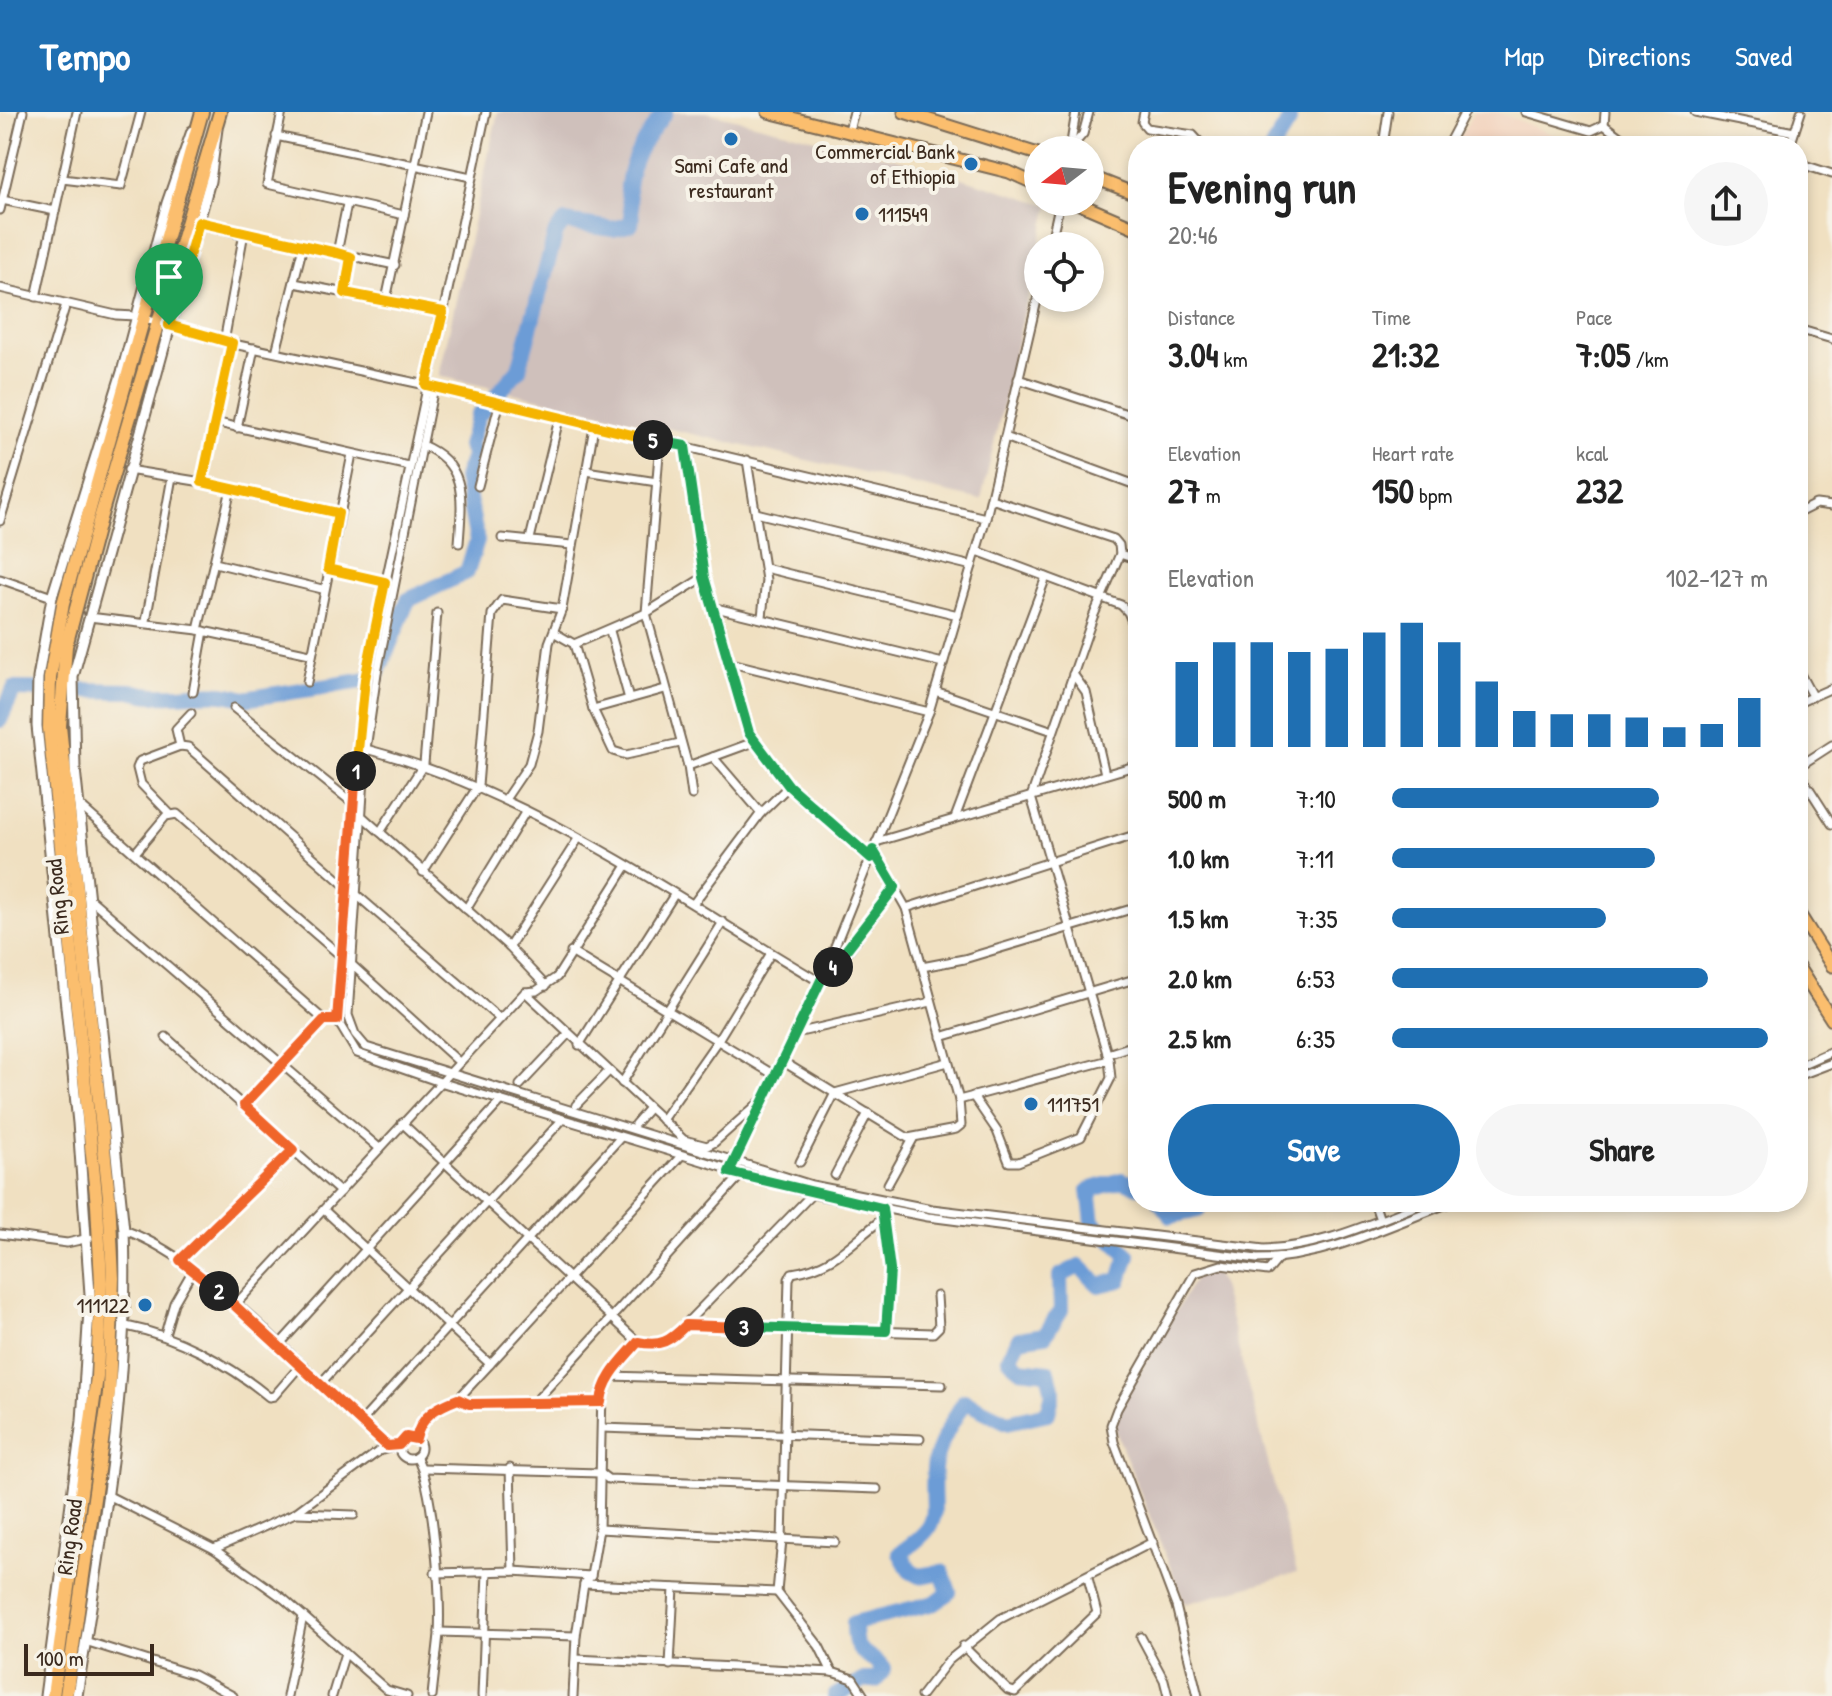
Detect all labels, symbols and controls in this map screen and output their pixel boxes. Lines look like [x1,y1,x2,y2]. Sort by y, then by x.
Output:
text: Tempo [40,30,130,82]
text: Map [1504,37,1544,75]
text: Directions [1588,37,1691,75]
text: Saved [1735,37,1792,75]
marker: Sami Cafe and restaurant [722,130,740,148]
place label: Commercial Bank of Ethiopia [815,136,955,191]
north arrow [1024,136,1104,216]
map controls [1024,136,1104,312]
place label: Sami Cafe and restaurant [674,150,788,205]
marker: Commercial Bank of Ethiopia [962,155,980,173]
text: Evening run [1168,157,1356,217]
button: share [1684,162,1768,246]
place label: 111549 [878,199,928,229]
marker: 111549 [853,205,871,223]
text: 20:46 [1168,217,1218,252]
button: locate [1024,232,1104,312]
pin [135,243,203,325]
icon: arrive [147,255,191,299]
text: Distance [1168,302,1235,332]
text: Time [1372,302,1411,332]
text: Pace [1576,302,1613,332]
text: 3.04 [1168,332,1219,378]
text: 21:32 [1372,332,1439,378]
text: 7:05 [1576,332,1630,378]
text: km [1219,344,1248,374]
text: /km [1630,344,1669,374]
pin: 5 [633,420,673,460]
text: 5 [648,425,658,455]
text: Elevation [1168,438,1241,468]
text: Heart rate [1372,438,1454,468]
text: kcal [1576,438,1608,468]
text: 27 [1168,468,1201,514]
text: 150 [1372,468,1414,514]
text: 232 [1576,468,1623,514]
text: m [1201,480,1221,510]
text: bpm [1414,480,1452,510]
text: Elevation [1168,560,1254,595]
text: 102–127 m [1666,560,1768,595]
pin: 1 [336,751,376,791]
text: 1 [352,756,360,786]
text: 500 m [1168,781,1226,816]
text: 7:10 [1296,781,1336,816]
text: 1.0 km [1168,841,1229,876]
text: 7:11 [1296,841,1334,876]
street label: Ring Road [38,857,76,936]
text: 1.5 km [1168,901,1228,936]
text: 7:35 [1296,901,1338,936]
pin: 4 [813,947,853,987]
text: 4 [829,952,837,982]
text: 2.0 km [1168,961,1232,996]
text: 6:53 [1296,961,1335,996]
text: 2.5 km [1168,1021,1231,1056]
text: 6:35 [1296,1021,1335,1056]
place label: 111751 [1047,1089,1099,1119]
marker: 111751 [1022,1095,1040,1113]
button: Save [1168,1104,1460,1196]
button: Share [1476,1104,1768,1196]
pin: 2 [199,1271,239,1311]
text: 2 [214,1276,224,1306]
place label: 111122 [76,1290,130,1320]
marker: 111122 [136,1296,154,1314]
pin: 3 [724,1307,764,1347]
text: 3 [739,1312,749,1342]
street label: Ring Road [49,1497,89,1577]
scale bar [24,1640,154,1676]
text: 100 m [36,1643,84,1673]

